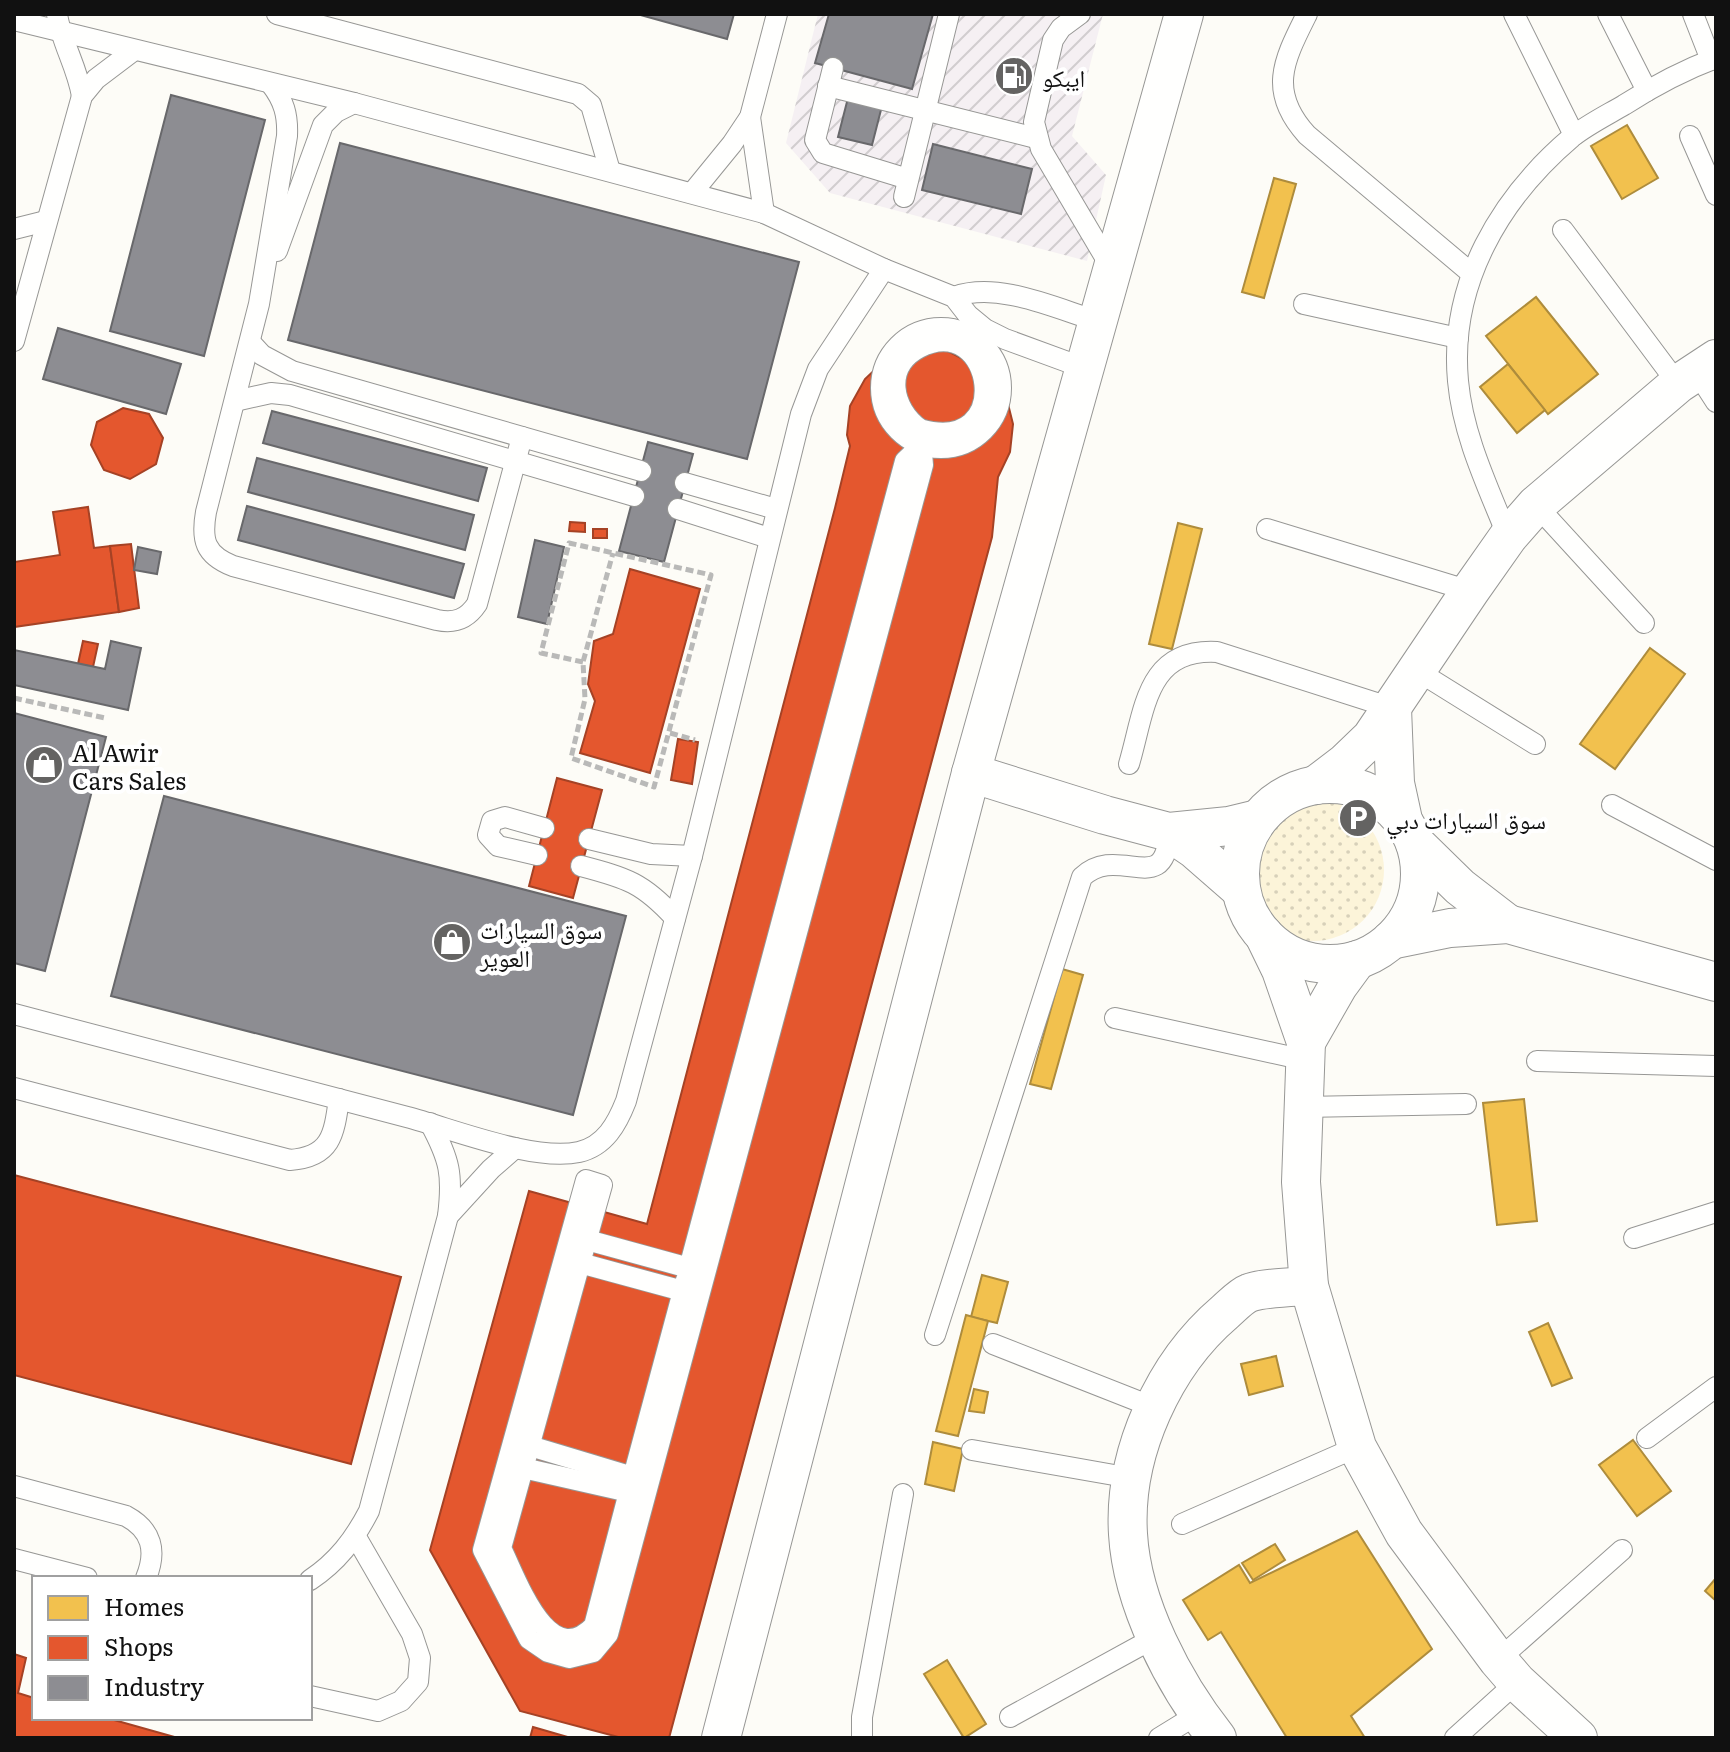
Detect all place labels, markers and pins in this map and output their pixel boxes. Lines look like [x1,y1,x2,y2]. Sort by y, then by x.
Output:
fuel station icon: ايبكو [993,55,1035,97]
place label: ايبكو [1042,59,1085,94]
place label: Al Awir Cars Sales [72,734,186,797]
shop icon: Al Awir Cars Sales [23,744,65,786]
parking icon: سوق السيارات دبي [1337,797,1379,839]
place label: سوق السيارات دبي [1386,801,1546,840]
place label: سوق السيارات العوير [479,911,602,974]
shop icon: سوق السيارات العوير [431,921,473,963]

